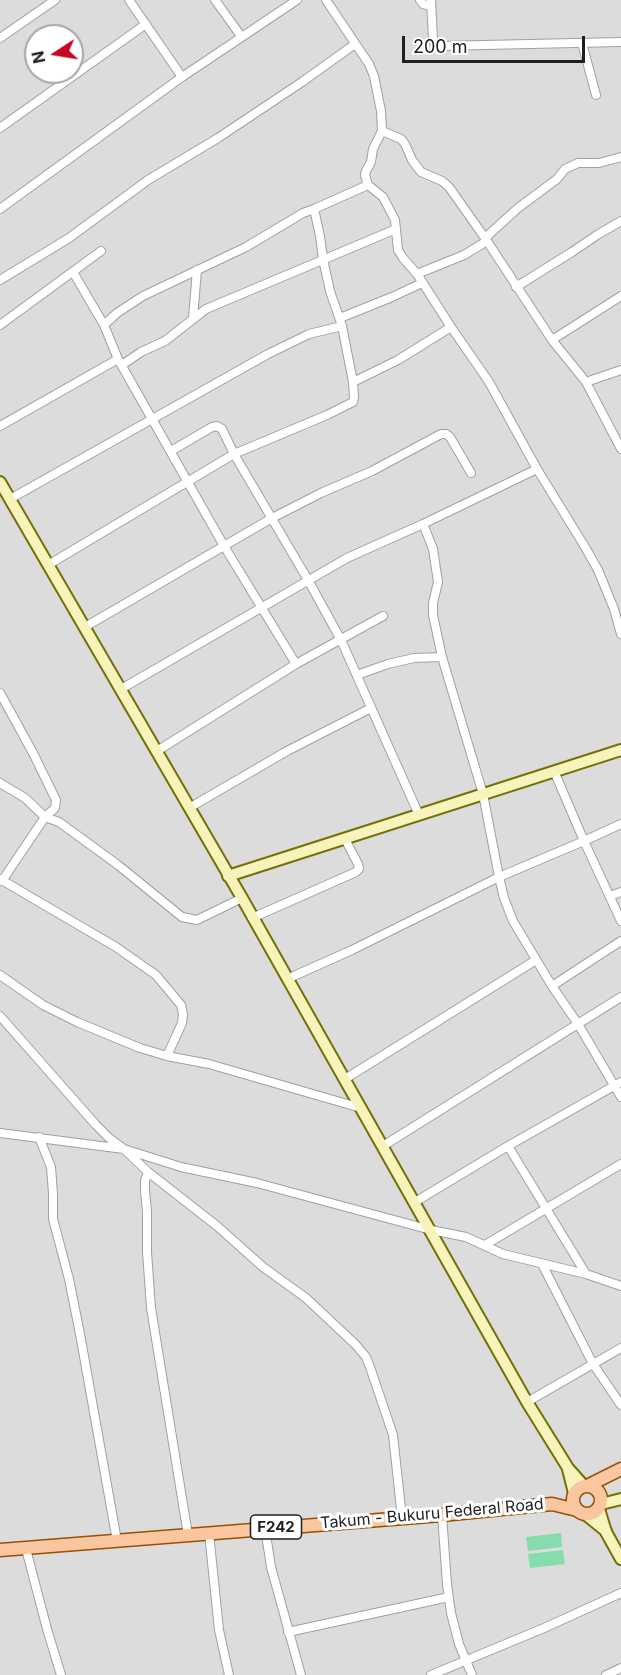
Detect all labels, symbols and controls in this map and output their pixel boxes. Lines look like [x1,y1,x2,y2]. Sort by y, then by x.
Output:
north arrow [24,24,84,84]
scale bar [405,24,588,62]
text: 200 m [413,36,468,57]
text: N [27,49,49,65]
street label: Takum - Bukuru Federal Road [320,1495,544,1533]
road number: F242 [250,1515,302,1539]

